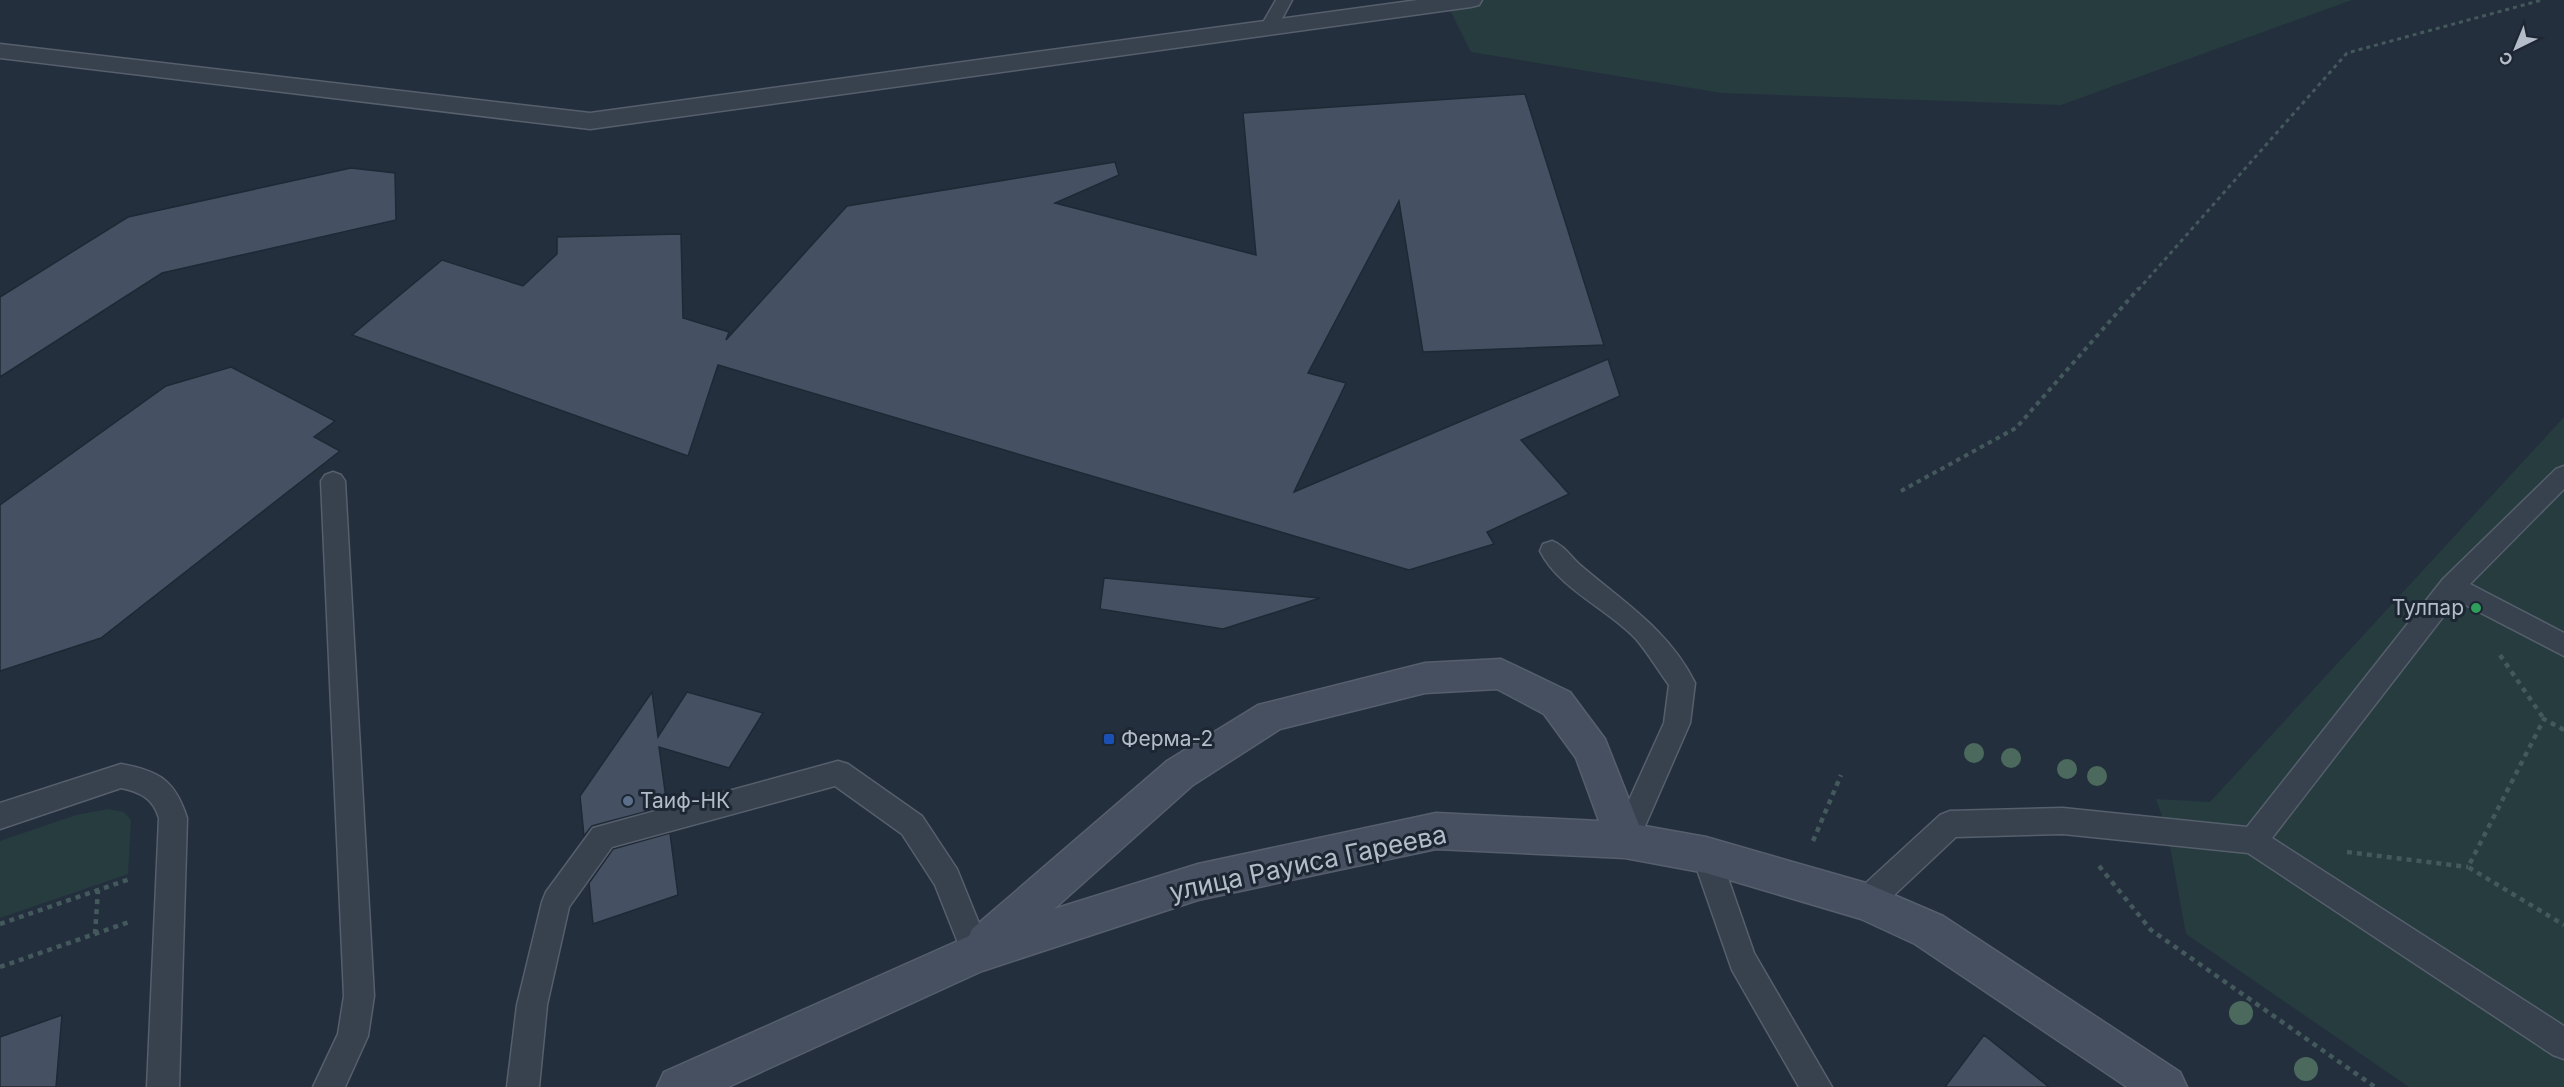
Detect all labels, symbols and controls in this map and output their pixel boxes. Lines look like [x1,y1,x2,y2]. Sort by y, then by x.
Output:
north arrow [2486,18,2546,78]
text: С [2495,48,2517,70]
place label: Тулпар [2392,595,2464,620]
marker: Тулпар [2469,601,2483,615]
place label: Ферма-2 [1121,726,1213,751]
marker: Ферма-2 [1102,732,1116,746]
place label: Таиф-НК [640,788,730,813]
marker: Таиф-НК [621,794,635,808]
street label: улица Рауиса Гареева [1167,818,1449,907]

